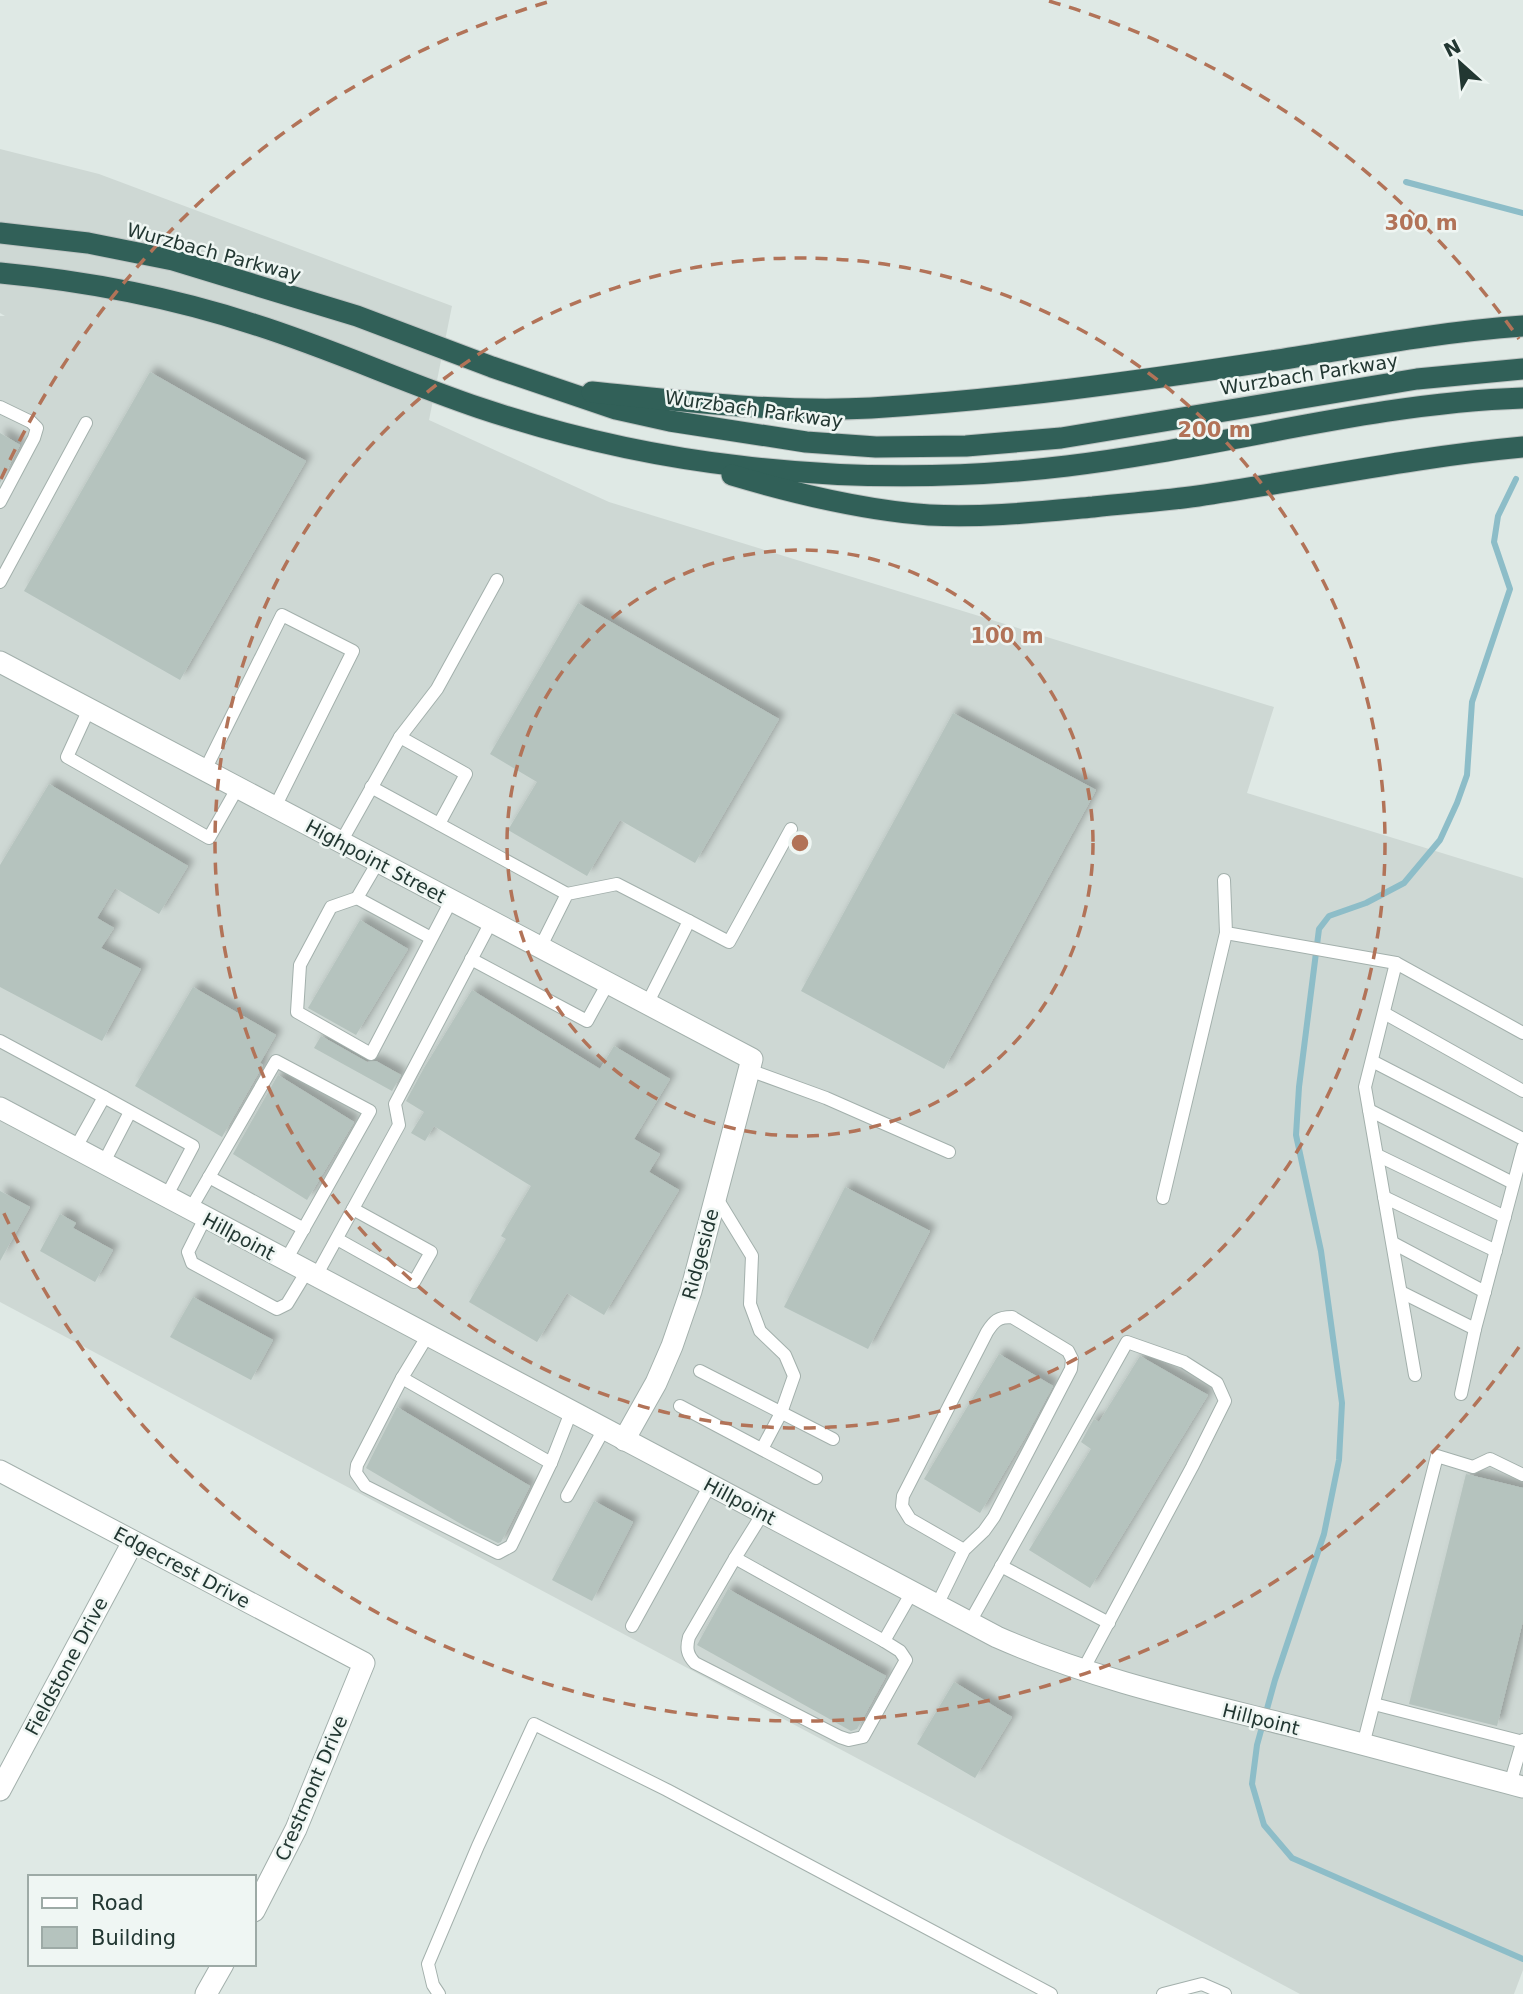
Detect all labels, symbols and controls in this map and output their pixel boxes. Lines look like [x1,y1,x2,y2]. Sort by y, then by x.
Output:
north arrow [1425,28,1495,98]
text: N [1440,34,1464,61]
text: 300 m [1384,211,1458,235]
street label: Wurzbach Parkway [124,218,304,286]
street label: Wurzbach Parkway [1219,349,1399,399]
street label: Wurzbach Parkway [664,386,844,432]
text: 200 m [1177,418,1251,442]
text: 100 m [970,624,1044,648]
street label: Highpoint Street [302,815,450,907]
centre of rings [788,831,812,855]
street label: Ridgeside [677,1206,723,1302]
street label: Hillpoint [199,1208,279,1264]
street label: Hillpoint [700,1473,780,1529]
street label: Edgecrest Drive [110,1522,254,1612]
street label: Fieldstone Drive [20,1593,112,1739]
street label: Hillpoint [1220,1699,1302,1739]
street label: Crestmont Drive [270,1712,352,1864]
legend [28,1875,256,1966]
text: Road [91,1891,144,1915]
text: Building [91,1926,176,1950]

